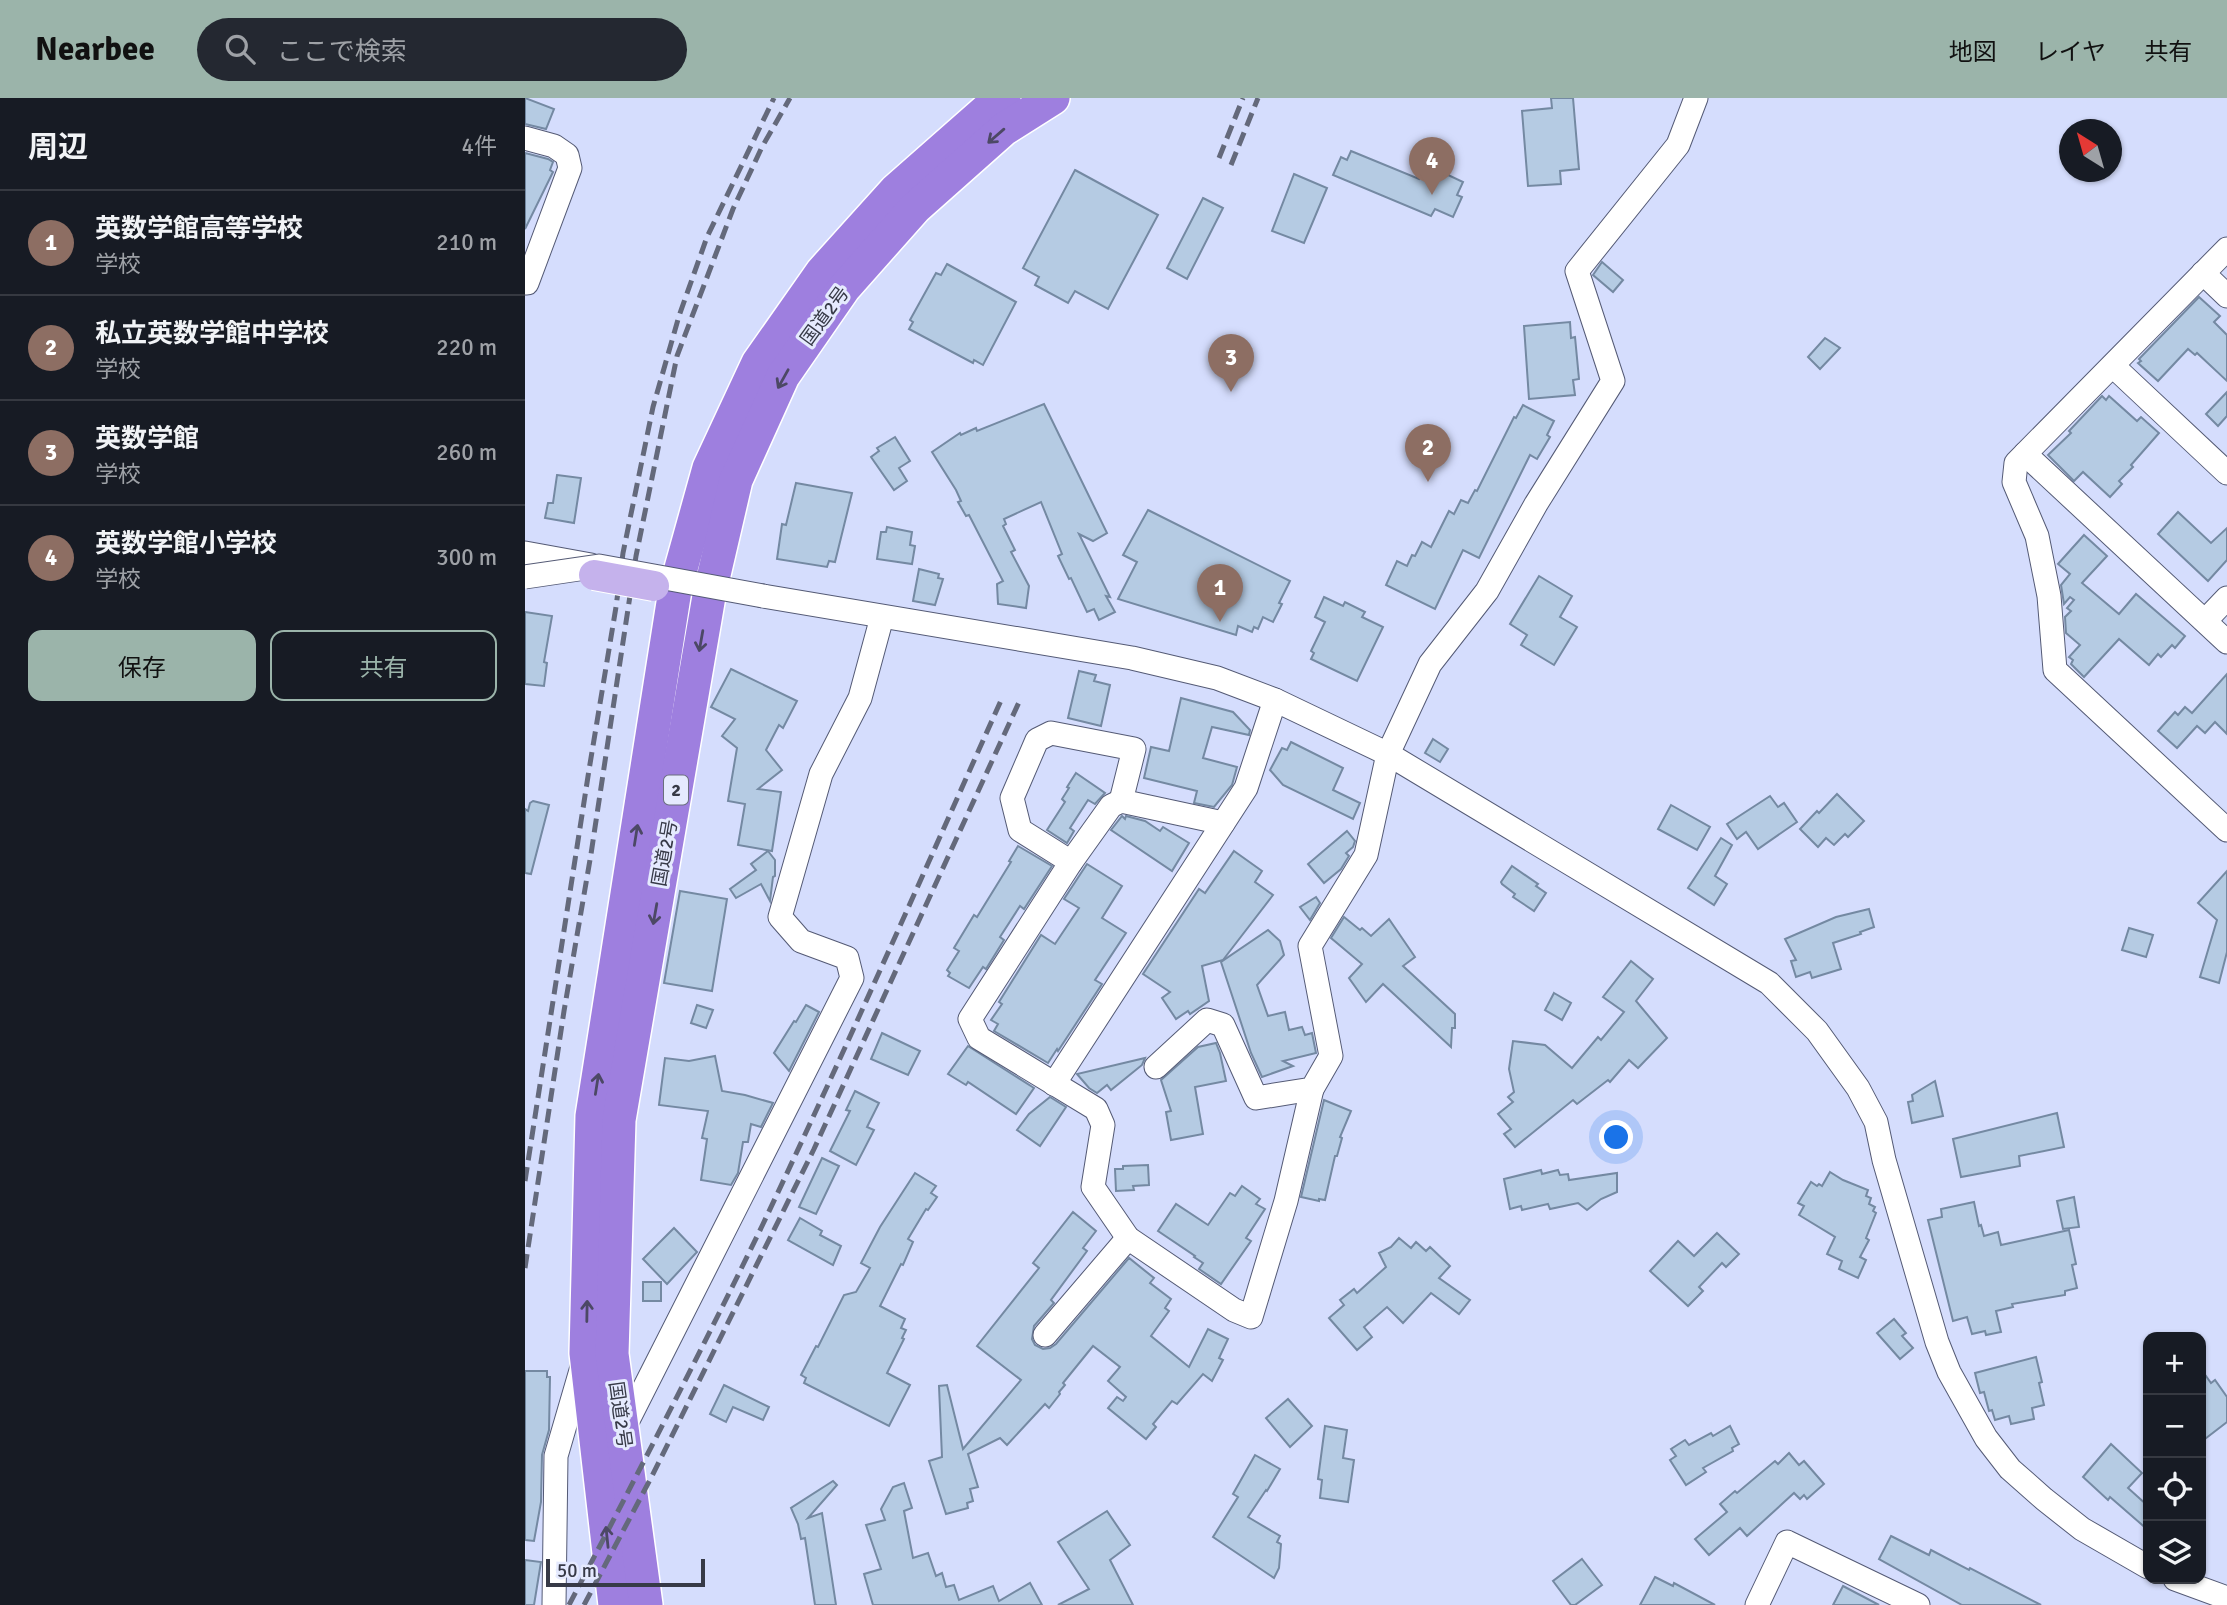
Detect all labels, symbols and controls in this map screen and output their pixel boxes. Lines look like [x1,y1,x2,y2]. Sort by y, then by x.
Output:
search box [197,18,687,81]
text: Nearbee [35,29,155,70]
icon: search [221,30,259,68]
text: ここで検索 [277,36,407,68]
text: 地図 [1949,37,1997,67]
text: レイヤ [2035,37,2106,67]
text: 共有 [2144,37,2192,67]
north arrow [2059,119,2122,182]
one-way arrow [988,128,1006,144]
text: 周辺 [28,129,88,166]
text: 4件 [462,132,497,161]
pin: 4 [1409,137,1455,195]
text: 英数学館高等学校 [95,213,303,245]
text: 1 [45,228,57,257]
text: 210 m [436,228,497,257]
text: 学校 [95,250,141,279]
street label: 国道2号 [796,282,854,350]
text: 私立英数学館中学校 [95,318,329,350]
text: 2 [45,333,57,362]
text: 220 m [436,333,497,362]
pin: 3 [1208,334,1254,392]
text: 学校 [95,355,141,384]
one-way arrow [776,368,789,389]
text: 英数学館 [95,423,199,455]
pin: 2 [1405,424,1451,482]
text: 3 [45,438,57,467]
text: 260 m [436,438,497,467]
text: 学校 [95,460,141,489]
text: 英数学館小学校 [95,528,277,560]
text: 4 [45,543,57,572]
text: 300 m [436,543,497,572]
pin: 1 [1197,564,1243,622]
text: 学校 [95,565,141,594]
one-way arrow [694,629,707,652]
button: 保存 [28,630,256,701]
button: 共有 [270,630,497,701]
road number: 2 [664,776,688,804]
street label: 国道2号 [647,818,683,888]
one-way arrow [630,824,643,847]
one-way arrow [647,902,661,925]
one-way arrow [591,1073,604,1096]
your location [1599,1120,1633,1154]
one-way arrow [580,1300,594,1323]
map controls [2143,1332,2206,1584]
button: + [2143,1332,2206,1395]
street label: 国道2号 [603,1380,637,1450]
button: − [2143,1395,2206,1458]
button: locate [2143,1458,2206,1521]
button: layers [2143,1521,2206,1584]
one-way arrow [600,1526,613,1549]
scale bar [546,1556,705,1588]
text: 50 m [557,1559,597,1583]

